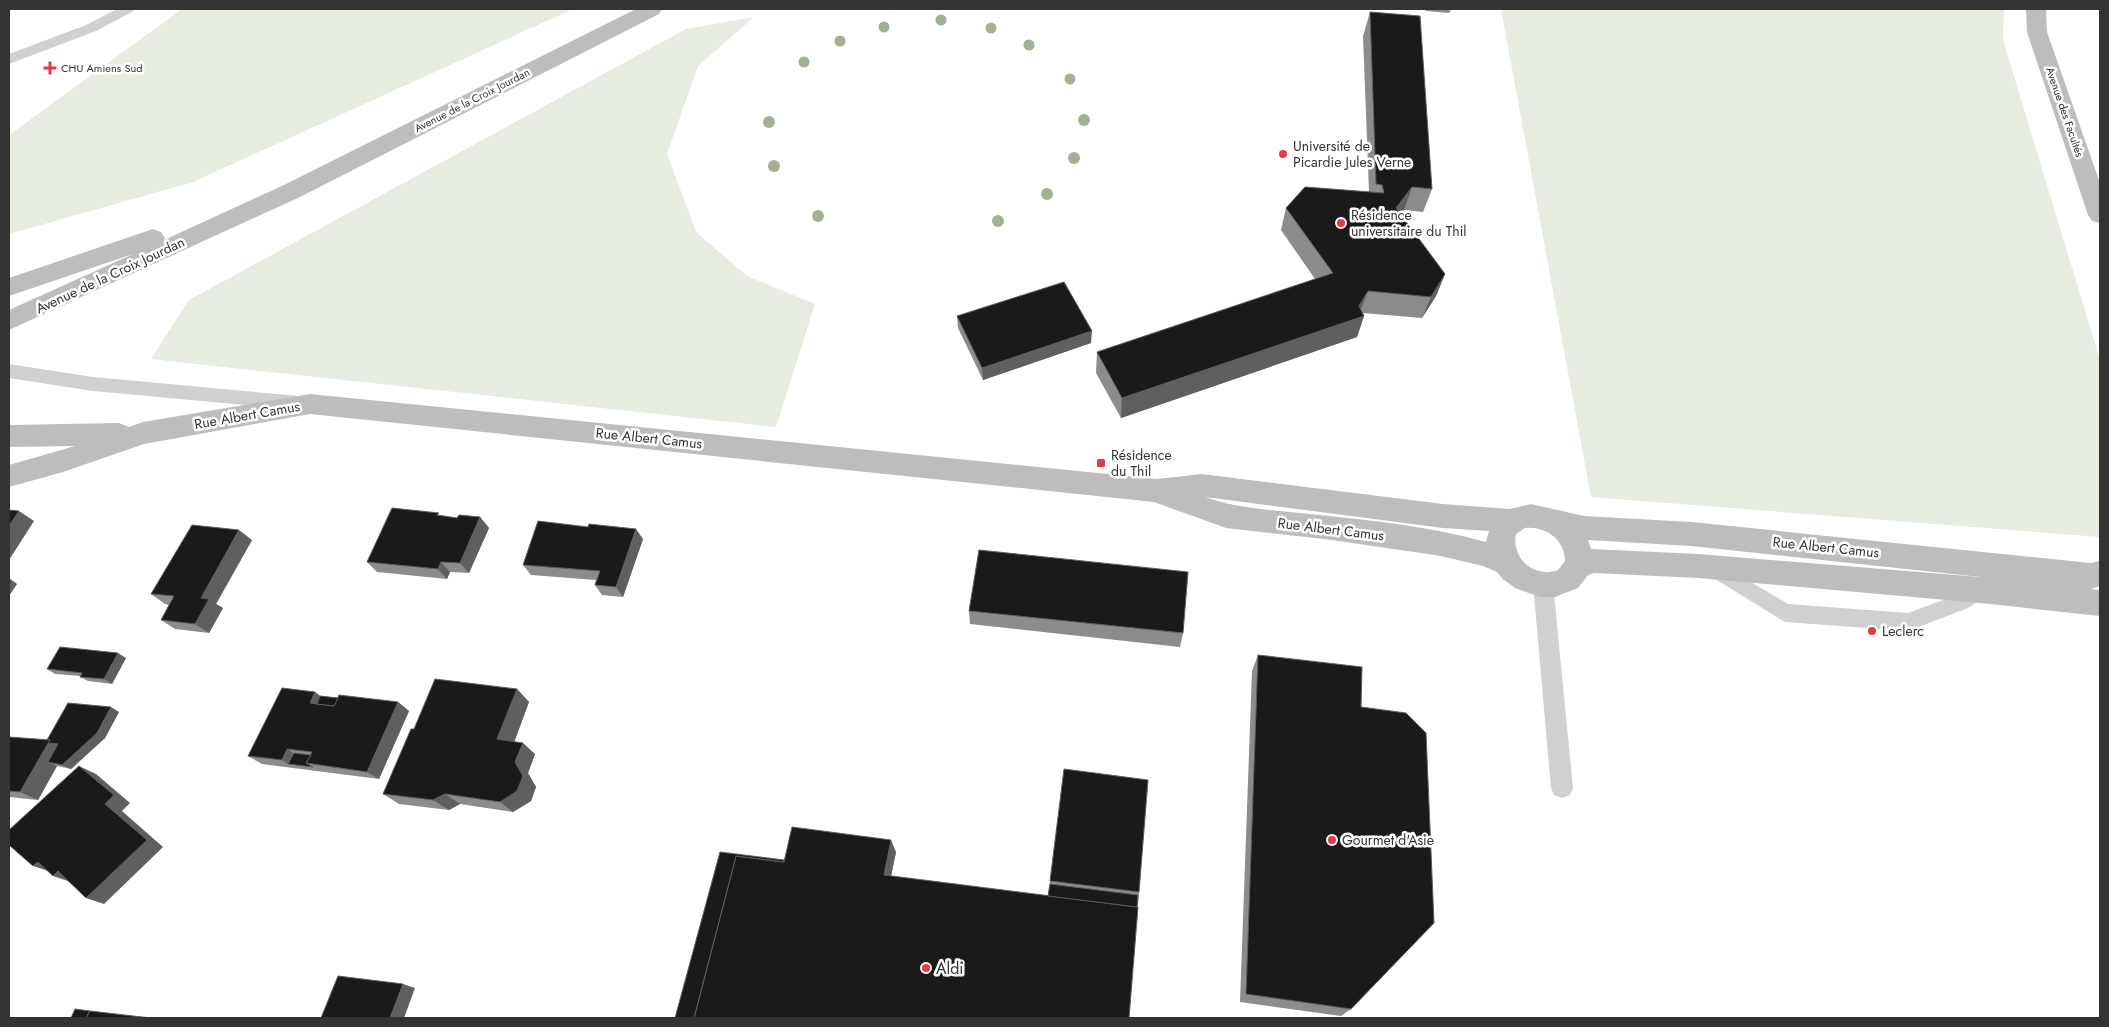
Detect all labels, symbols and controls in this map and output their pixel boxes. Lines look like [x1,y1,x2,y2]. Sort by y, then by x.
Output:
place label: CHU Amiens Sud [61,60,143,76]
marker: CHU Amiens Sud [43,61,57,75]
street label: Avenue de la Croix Jourdan [412,64,532,136]
street label: Avenue des Facultés [2042,65,2088,160]
place label: Université de Picardie Jules Verne [1293,136,1411,172]
marker: Université de Picardie Jules Verne [1277,148,1289,160]
place label: Résidence universitaire du Thil [1351,205,1467,241]
marker: Résidence universitaire du Thil [1335,217,1347,229]
street label: Avenue de la Croix Jourdan [32,232,188,318]
street label: Rue Albert Camus [193,396,302,434]
street label: Rue Albert Camus [595,422,704,454]
place label: Résidence du Thil [1111,445,1172,481]
marker: Résidence du Thil [1095,457,1107,469]
street label: Rue Albert Camus [1277,513,1386,545]
street label: Rue Albert Camus [1772,531,1881,563]
place label: Leclerc [1882,621,1924,641]
marker: Leclerc [1866,625,1878,637]
place label: Gourmet d'Asie [1342,830,1434,850]
marker: Gourmet d'Asie [1326,834,1338,846]
place label: Aldi [936,957,964,980]
marker: Aldi [920,962,932,974]

